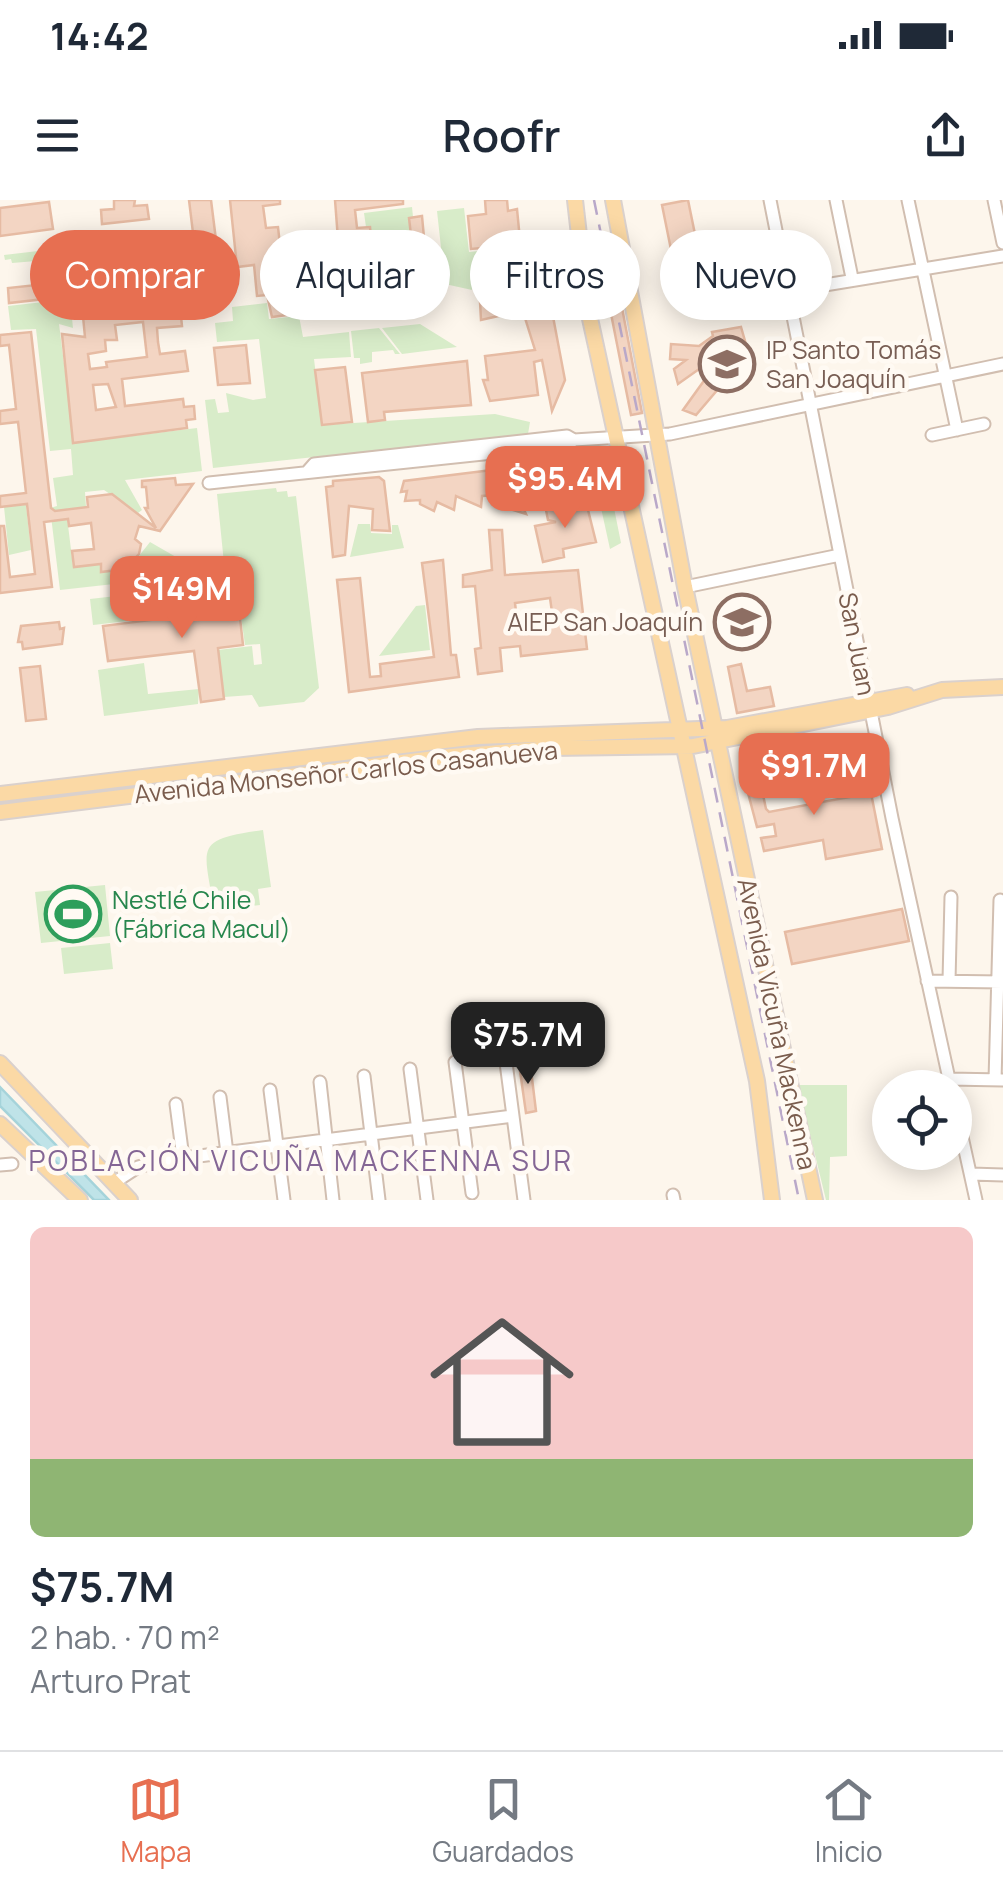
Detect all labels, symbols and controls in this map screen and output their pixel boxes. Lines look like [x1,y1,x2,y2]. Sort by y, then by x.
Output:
text: 14:42 [50,9,149,61]
text: Roofr [442,104,561,166]
icon: menu [30,108,85,163]
icon: share [918,108,973,163]
chip: Comprar [30,230,240,320]
chip: Alquilar [260,230,450,320]
chip: Filtros [470,230,640,320]
chip: Nuevo [660,230,832,320]
place label: IP Santo Tomás San Joaquín [766,332,941,396]
school or university icon: IP Santo Tomás San Joaquín [697,334,757,394]
pin: $95.4M [484,446,646,531]
text: $95.4M [507,456,623,500]
pin: $149M [112,556,252,641]
text: $149M [132,566,232,610]
street label: San Juan [830,589,885,698]
school or university icon: AIEP San Joaquín [712,592,772,652]
place label: AIEP San Joaquín [507,604,703,639]
street label: Avenida Monseñor Carlos Casanueva [133,732,559,811]
pin: $91.7M [733,733,895,818]
text: $91.7M [761,743,867,787]
street label: Avenida Vicuña Mackenna [729,875,826,1173]
place label: Nestlé Chile (Fábrica Macul) [112,882,291,946]
sports icon: Nestlé Chile (Fábrica Macul) [43,884,103,944]
pin: $75.7M [447,1002,609,1087]
text: $75.7M [473,1012,583,1056]
map controls [872,1070,972,1170]
button: locate [872,1070,972,1170]
district label: POBLACIÓN VICUÑA MACKENNA SUR [28,1141,574,1179]
icon: home [412,1292,592,1472]
text: $75.7M [30,1557,174,1615]
text: 2 hab. · 70 m² [30,1615,220,1659]
text: Arturo Prat [30,1659,191,1703]
tab: Mapa [120,1772,192,1870]
tab: Guardados [432,1772,574,1870]
tab: Inicio [815,1772,883,1870]

